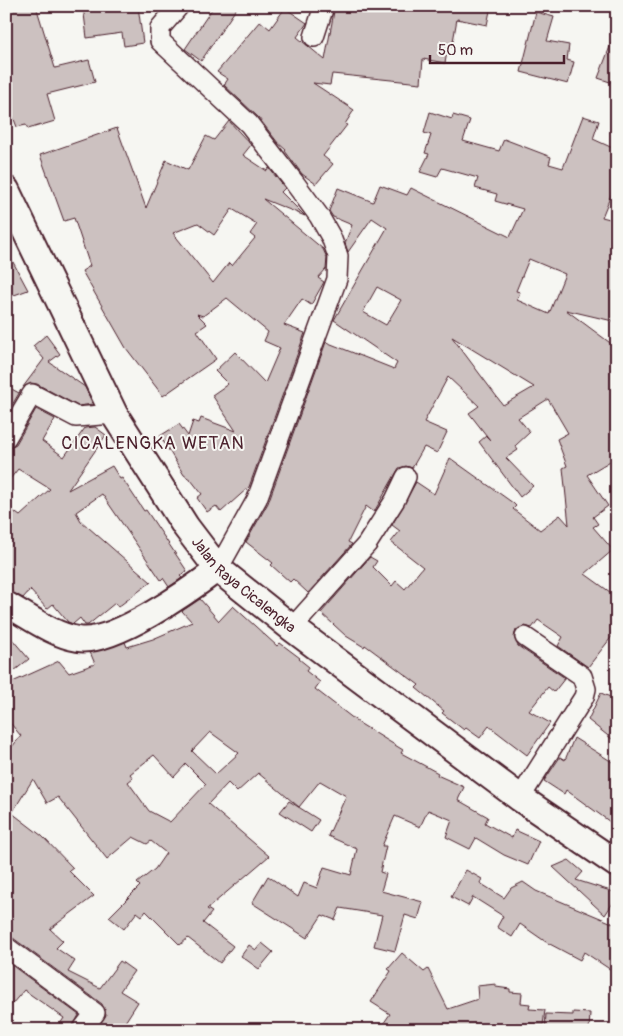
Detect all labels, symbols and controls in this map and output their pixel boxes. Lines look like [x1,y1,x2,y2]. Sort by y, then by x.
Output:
scale bar [430,32,564,64]
text: 50 m [438,41,473,60]
district label: CICALENGKA WETAN [61,432,245,455]
street label: Jalan Raya Cicalengka [187,533,300,637]

